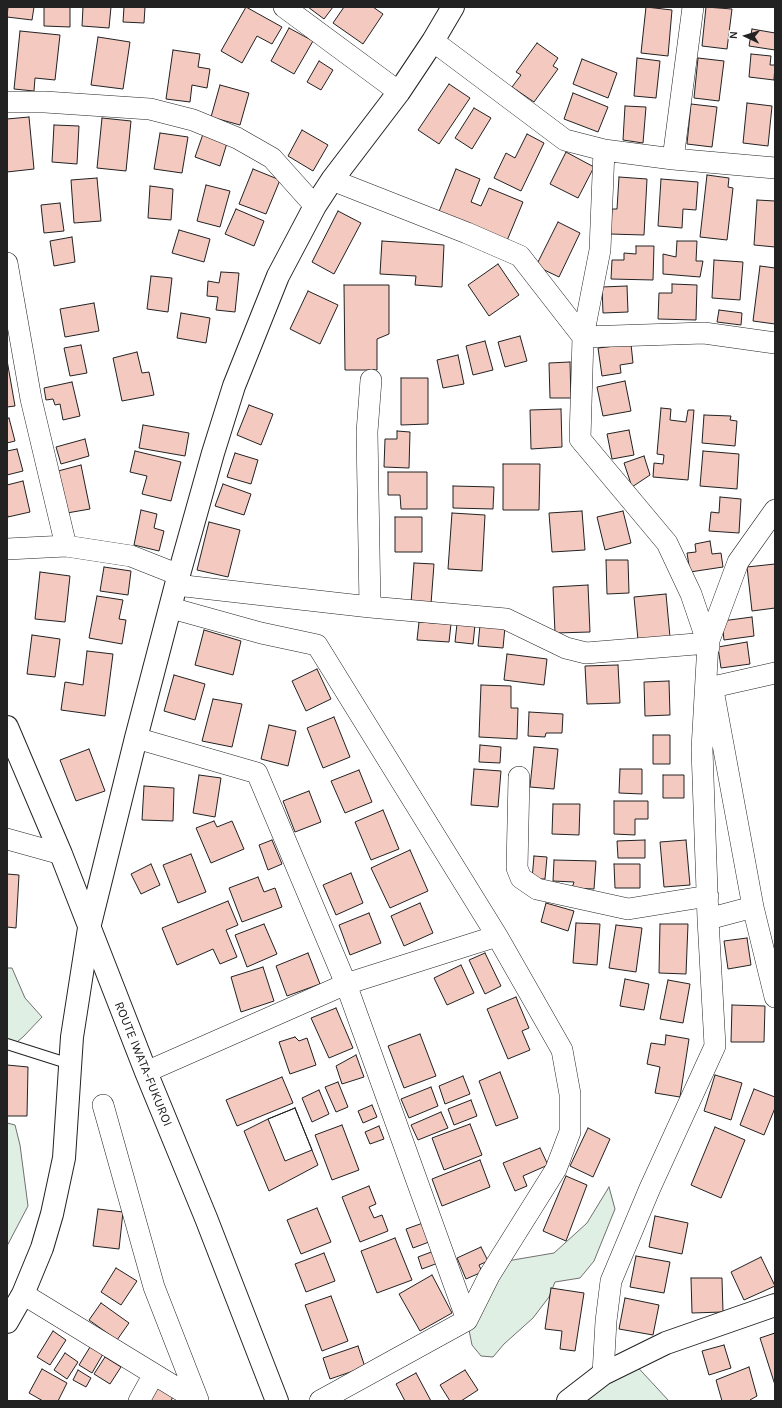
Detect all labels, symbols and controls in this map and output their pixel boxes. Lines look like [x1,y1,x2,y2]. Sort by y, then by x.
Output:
north arrow [726,16,766,56]
text: N [727,31,740,40]
street label: ROUTE IWATA-FUKUROI [111,999,175,1129]

